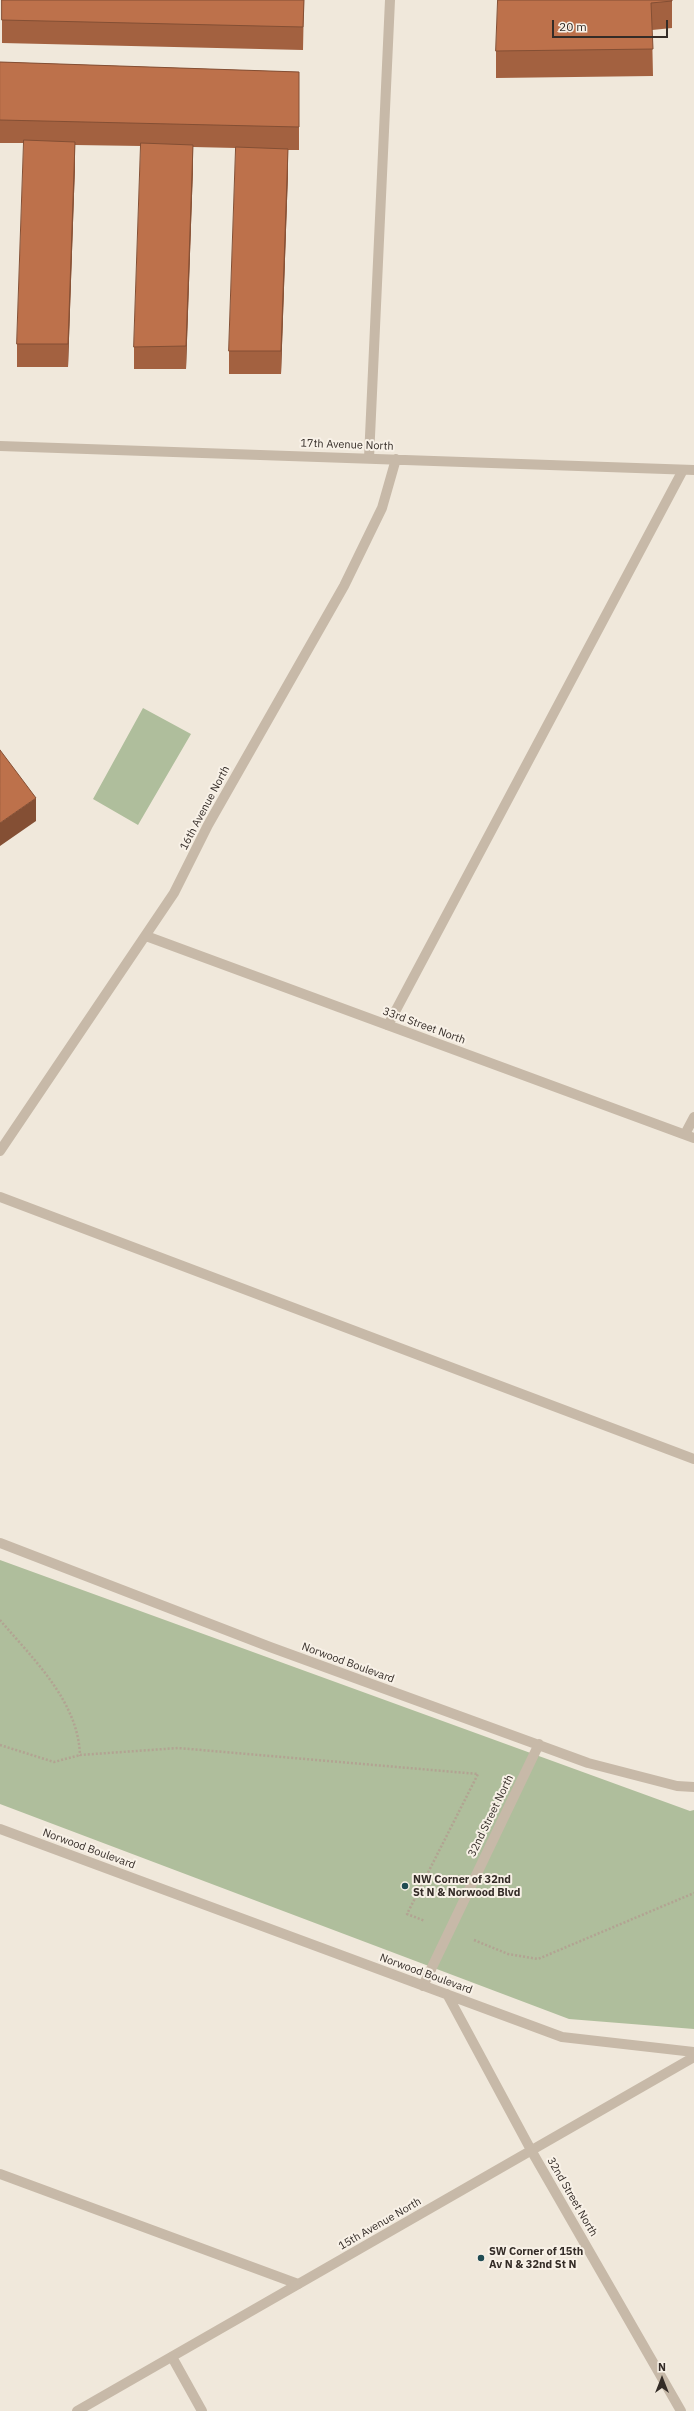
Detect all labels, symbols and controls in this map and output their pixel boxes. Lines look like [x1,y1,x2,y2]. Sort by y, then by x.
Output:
scale bar [554,12,670,38]
text: 20 m [559,19,587,34]
street label: 17th Avenue North [300,437,394,453]
street label: 16th Avenue North [177,764,233,852]
street label: 33rd Street North [381,1005,467,1047]
street label: Norwood Boulevard [300,1640,396,1686]
street label: 32nd Street North [465,1773,517,1859]
street label: Norwood Boulevard [41,1826,137,1872]
place label: NW Corner of 32nd St N & Norwood Blvd [413,1873,520,1899]
marker: NW Corner of 32nd St N & Norwood Blvd [400,1881,410,1891]
street label: Norwood Boulevard [378,1951,474,1997]
street label: 32nd Street North [544,2155,600,2239]
street label: 15th Avenue North [336,2195,424,2253]
place label: SW Corner of 15th Av N & 32nd St N [489,2245,583,2271]
marker: SW Corner of 15th Av N & 32nd St N [476,2253,486,2263]
north arrow [642,2359,682,2399]
text: N [658,2360,666,2374]

